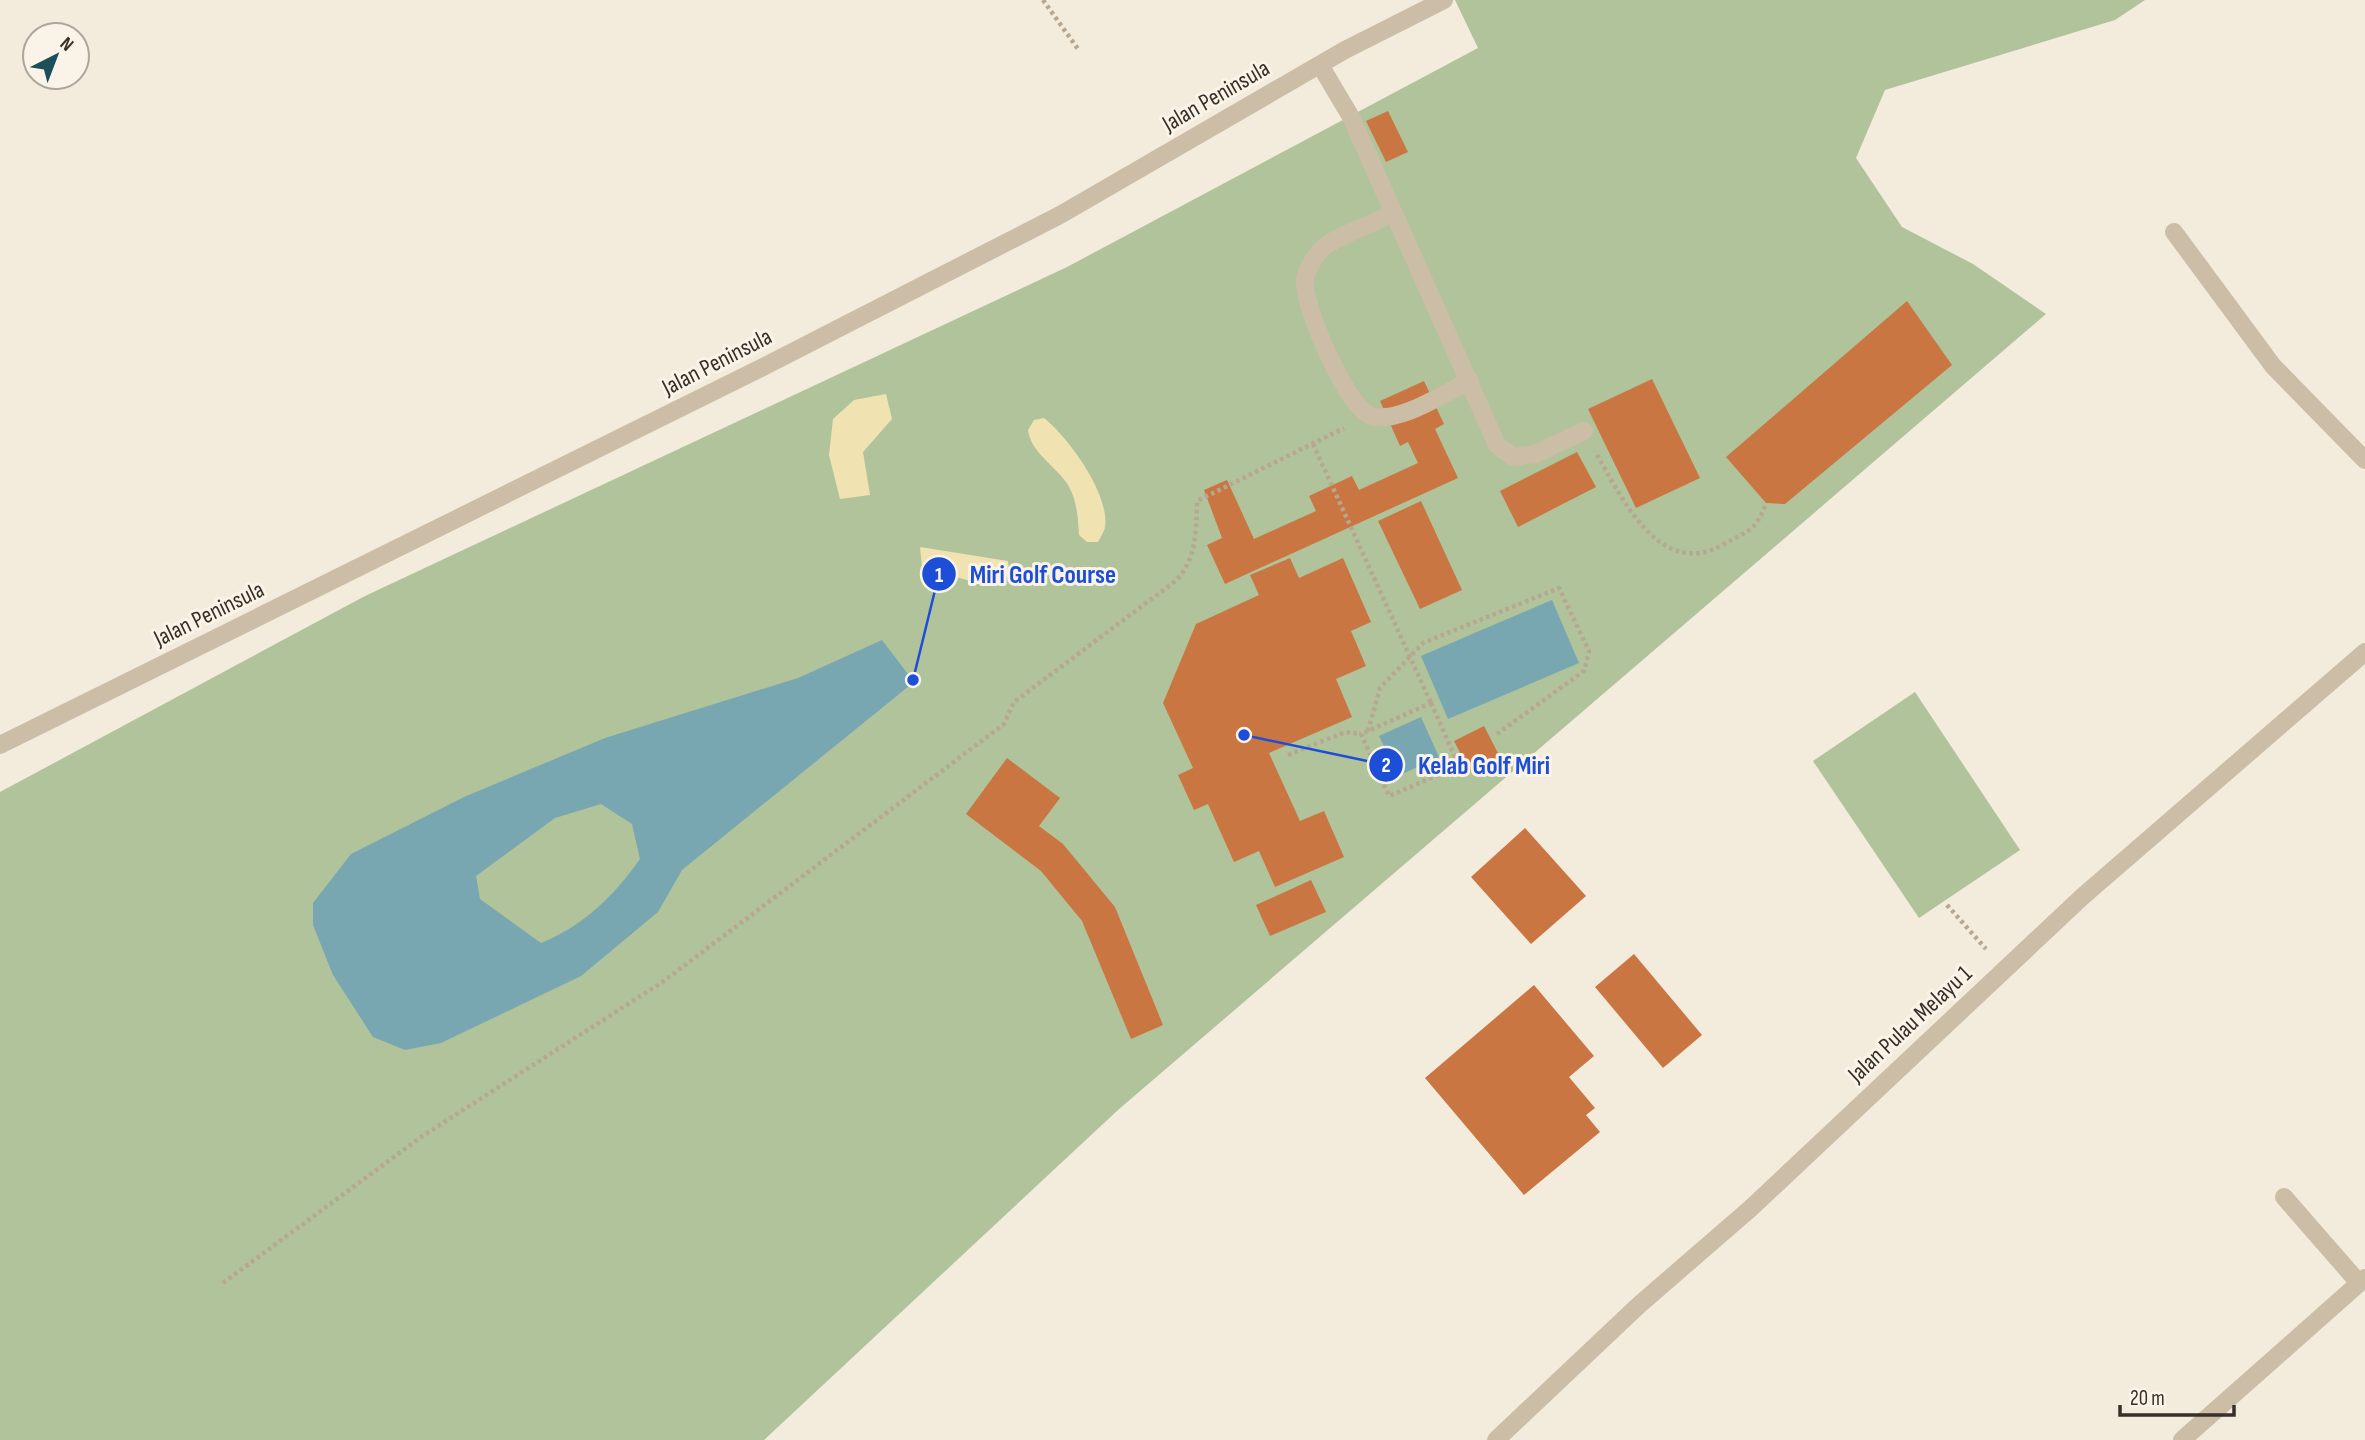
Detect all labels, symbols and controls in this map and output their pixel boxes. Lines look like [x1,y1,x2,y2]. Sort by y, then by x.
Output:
north arrow [21,21,91,91]
text: N [55,33,78,56]
street label: Jalan Peninsula [1156,54,1275,139]
street label: Jalan Peninsula [656,322,777,402]
callout: Miri Golf Course [921,551,1130,598]
text: Miri Golf Course [970,560,1116,591]
text: 1 [935,563,943,588]
street label: Jalan Peninsula [148,575,269,654]
callout: Kelab Golf Miri [1369,741,1564,788]
text: Kelab Golf Miri [1418,751,1550,782]
text: 2 [1381,753,1391,778]
street label: Jalan Pulau Melayu 1 [1841,959,1978,1089]
scale bar [2120,1374,2234,1418]
text: 20 m [2130,1386,2165,1411]

